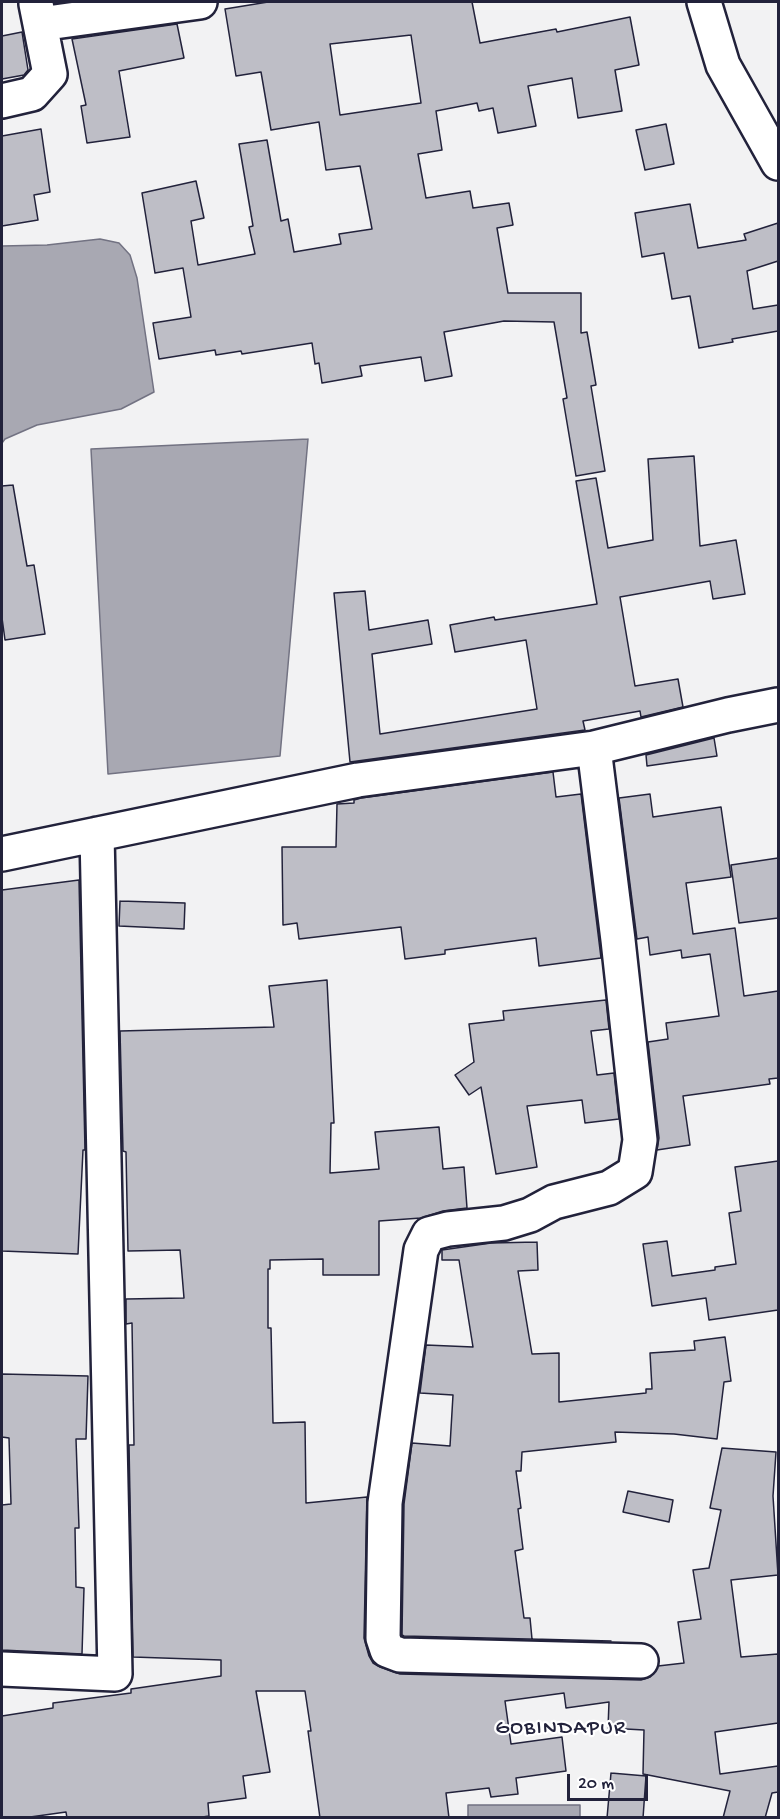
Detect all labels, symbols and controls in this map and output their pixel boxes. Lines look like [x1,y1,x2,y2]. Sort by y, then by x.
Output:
district label: GOBINDAPUR [495,1717,627,1743]
scale bar [570,1762,651,1800]
text: 20 m [578,1774,614,1795]

